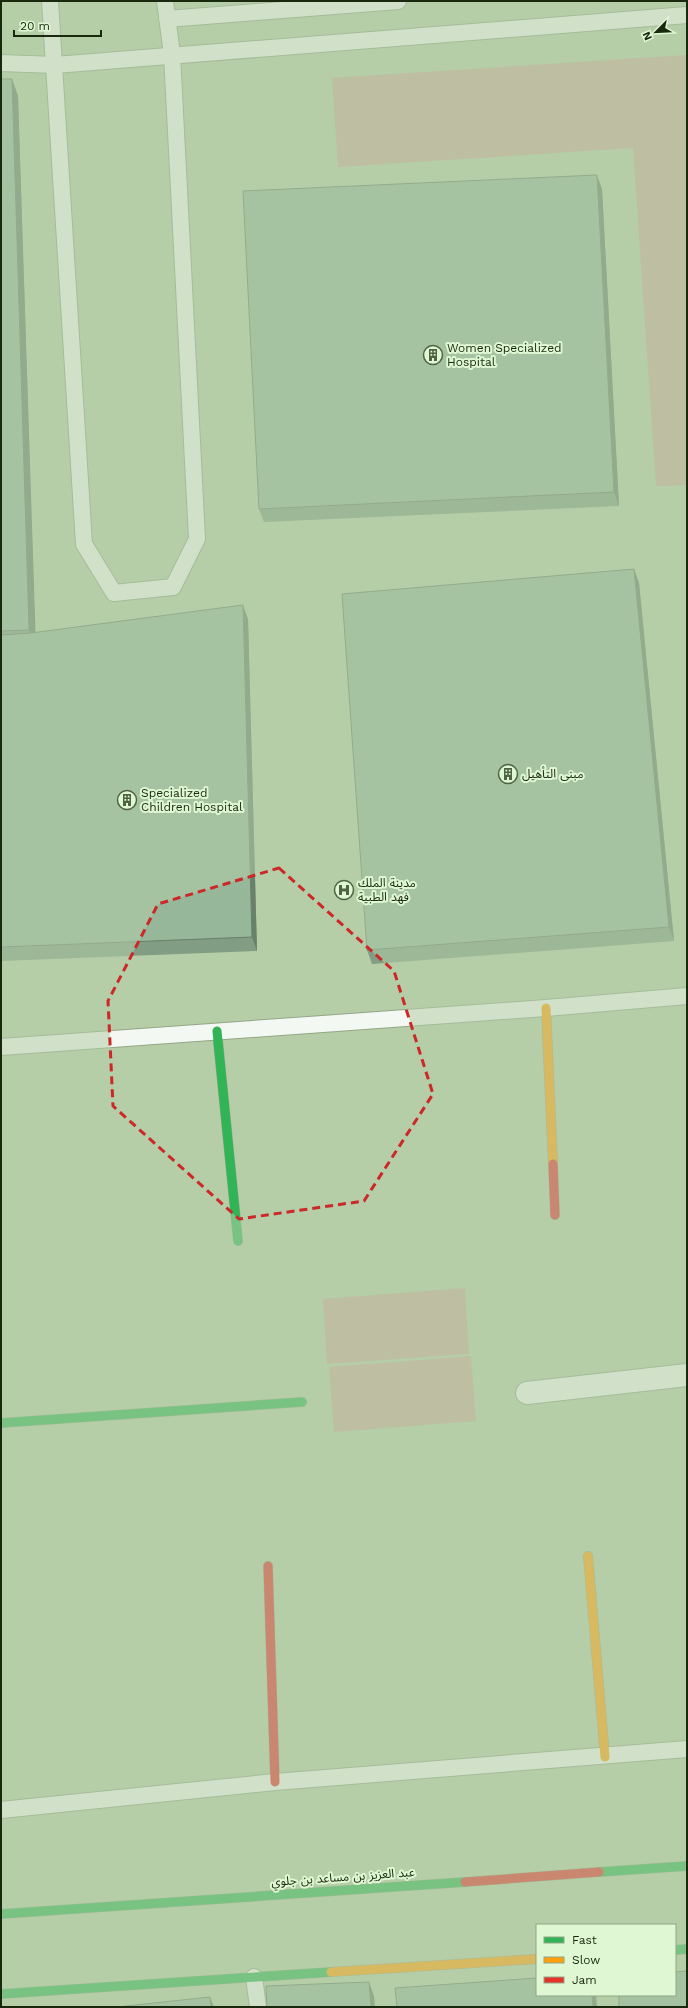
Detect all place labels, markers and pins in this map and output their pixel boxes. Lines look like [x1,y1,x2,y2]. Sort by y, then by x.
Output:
place label: Women Specialized Hospital [447,341,562,369]
building icon: Women Specialized Hospital [422,344,444,366]
building icon: مبنى التأهيل [497,763,519,785]
place label: مبنى التأهيل [522,766,584,781]
place label: Specialized Children Hospital [141,786,243,814]
building icon: Specialized Children Hospital [116,789,138,811]
place label: مدينة الملك فهد الطبية [358,876,416,904]
hospital icon: مدينة الملك فهد الطبية [333,879,355,901]

